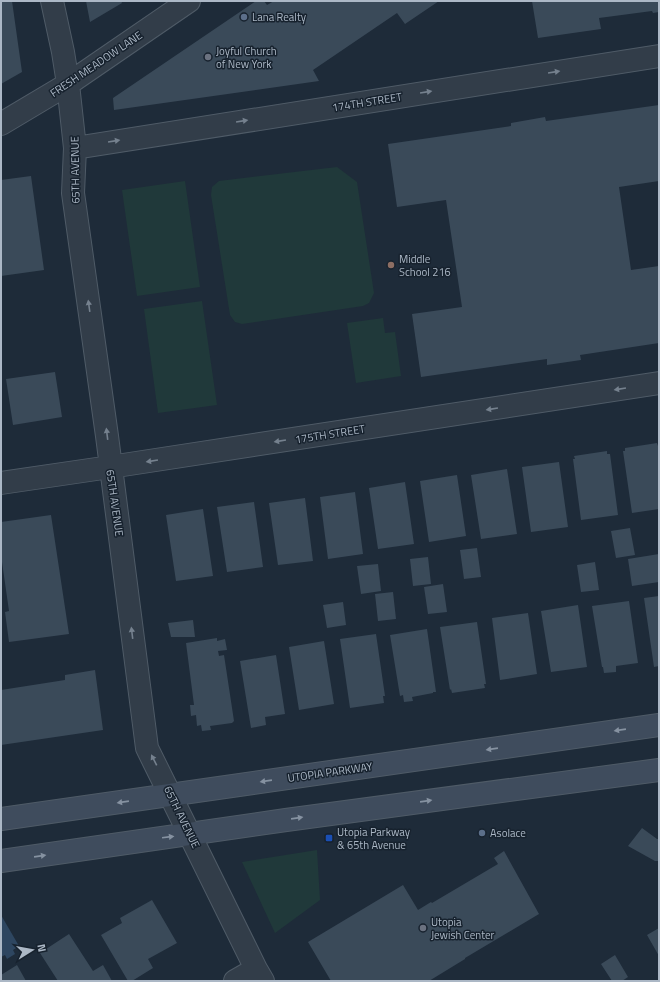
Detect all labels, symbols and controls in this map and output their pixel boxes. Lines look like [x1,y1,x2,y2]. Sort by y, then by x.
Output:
place label: Lana Realty [252,9,307,25]
marker: Lana Realty [239,12,249,22]
street label: FRESH MEADOW LANE [47,27,145,101]
place label: Joyful Church of New York [216,43,277,72]
marker: Joyful Church of New York [203,52,213,62]
one-way arrow [548,69,560,75]
street label: 174TH STREET [331,89,403,115]
one-way arrow [420,89,432,95]
one-way arrow [236,118,248,124]
street label: 65TH AVENUE [66,136,84,204]
one-way arrow [108,138,120,144]
place label: Middle School 216 [399,251,451,280]
marker: Middle School 216 [386,260,396,270]
one-way arrow [86,299,92,312]
one-way arrow [614,386,627,392]
one-way arrow [486,406,498,412]
street label: 175TH STREET [294,421,366,447]
one-way arrow [104,428,110,440]
one-way arrow [274,438,286,444]
one-way arrow [146,458,158,464]
street label: 65TH AVENUE [102,469,128,537]
one-way arrow [129,627,135,639]
one-way arrow [614,727,626,733]
one-way arrow [486,746,498,752]
one-way arrow [150,754,157,766]
street label: UTOPIA PARKWAY [287,758,373,786]
one-way arrow [260,778,272,784]
street label: 65TH AVENUE [160,783,204,851]
one-way arrow [420,798,432,804]
one-way arrow [117,799,130,805]
one-way arrow [291,815,303,821]
place label: Utopia Parkway & 65th Avenue [337,824,411,853]
place label: Asolace [490,825,526,841]
marker: Asolace [477,828,487,838]
marker: Utopia Parkway & 65th Avenue [324,833,334,843]
one-way arrow [162,834,174,840]
one-way arrow [34,853,46,859]
place label: Utopia Jewish Center [431,914,495,943]
marker: Utopia Jewish Center [418,923,428,933]
north arrow [12,930,52,970]
text: N [33,943,50,953]

